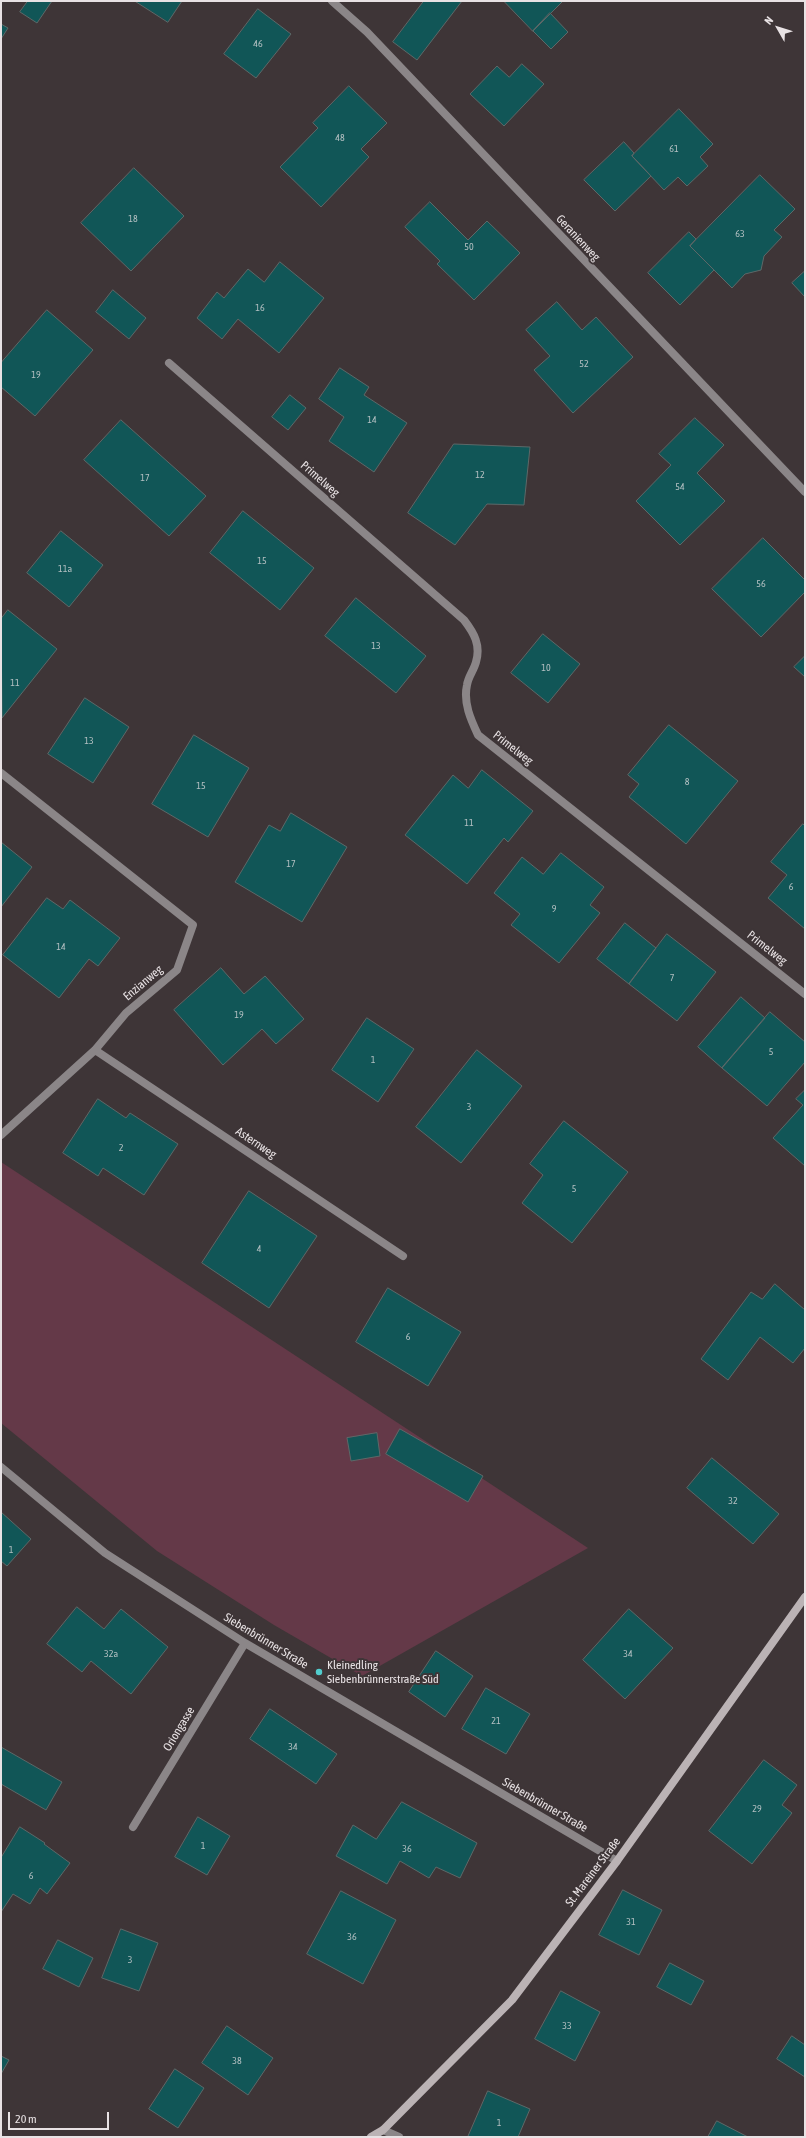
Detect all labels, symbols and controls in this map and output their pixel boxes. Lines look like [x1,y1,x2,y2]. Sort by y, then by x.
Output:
north arrow [758,8,798,48]
text: N [762,14,775,27]
house number: 46 [253,38,263,50]
house number: 48 [335,132,345,144]
house number: 61 [669,143,679,155]
street label: Geranienweg [553,212,603,264]
house number: 18 [128,213,138,225]
house number: 63 [735,228,745,240]
house number: 50 [464,241,474,253]
house number: 16 [255,302,265,314]
house number: 52 [579,358,589,370]
house number: 19 [31,369,41,381]
house number: 14 [367,414,377,426]
street label: Primelweg [298,458,342,500]
house number: 12 [475,469,485,481]
house number: 17 [140,472,150,484]
house number: 54 [675,481,685,493]
house number: 15 [257,555,267,567]
house number: 11a [58,563,72,575]
house number: 56 [756,578,766,590]
house number: 13 [371,640,381,652]
house number: 10 [541,662,551,674]
house number: 11 [10,677,20,689]
street label: Primelweg [490,728,536,768]
house number: 13 [84,735,94,747]
house number: 8 [685,776,689,788]
house number: 15 [196,780,206,792]
house number: 11 [464,817,474,829]
house number: 17 [286,858,296,870]
house number: 6 [789,881,793,893]
house number: 9 [552,903,556,915]
street label: Primelweg [744,928,790,968]
house number: 14 [56,941,66,953]
street label: Enzianweg [120,962,166,1004]
house number: 7 [670,972,674,984]
house number: 19 [234,1009,244,1021]
house number: 5 [769,1046,773,1058]
house number: 1 [371,1054,375,1066]
house number: 3 [467,1101,471,1113]
street label: Asternweg [233,1124,279,1162]
house number: 2 [119,1142,123,1154]
house number: 5 [572,1183,576,1195]
house number: 4 [257,1243,261,1255]
house number: 6 [406,1331,410,1343]
house number: 32 [728,1495,738,1507]
house number: 1 [9,1544,13,1556]
street label: Siebenbrünner Straße [221,1610,311,1672]
house number: 32a [104,1648,118,1660]
house number: 34 [623,1648,633,1660]
place label: Kleinedling Siebenbrünnerstraße Süd [327,1658,439,1686]
marker: Kleinedling Siebenbrünnerstraße Süd [314,1667,324,1677]
street label: Oriongasse [160,1704,198,1754]
house number: 21 [491,1715,501,1727]
house number: 34 [288,1741,298,1753]
street label: Siebenbrünner Straße [500,1775,590,1835]
house number: 29 [752,1803,762,1815]
street label: St. Mareiner Straße [562,1835,624,1909]
house number: 1 [201,1840,205,1852]
house number: 36 [402,1843,412,1855]
house number: 6 [29,1870,33,1882]
house number: 31 [626,1916,636,1928]
house number: 36 [347,1931,357,1943]
house number: 3 [128,1954,132,1966]
house number: 33 [562,2020,572,2032]
house number: 38 [232,2055,242,2067]
scale bar [10,2104,111,2130]
text: 20 m [15,2112,37,2126]
house number: 1 [497,2117,501,2129]

